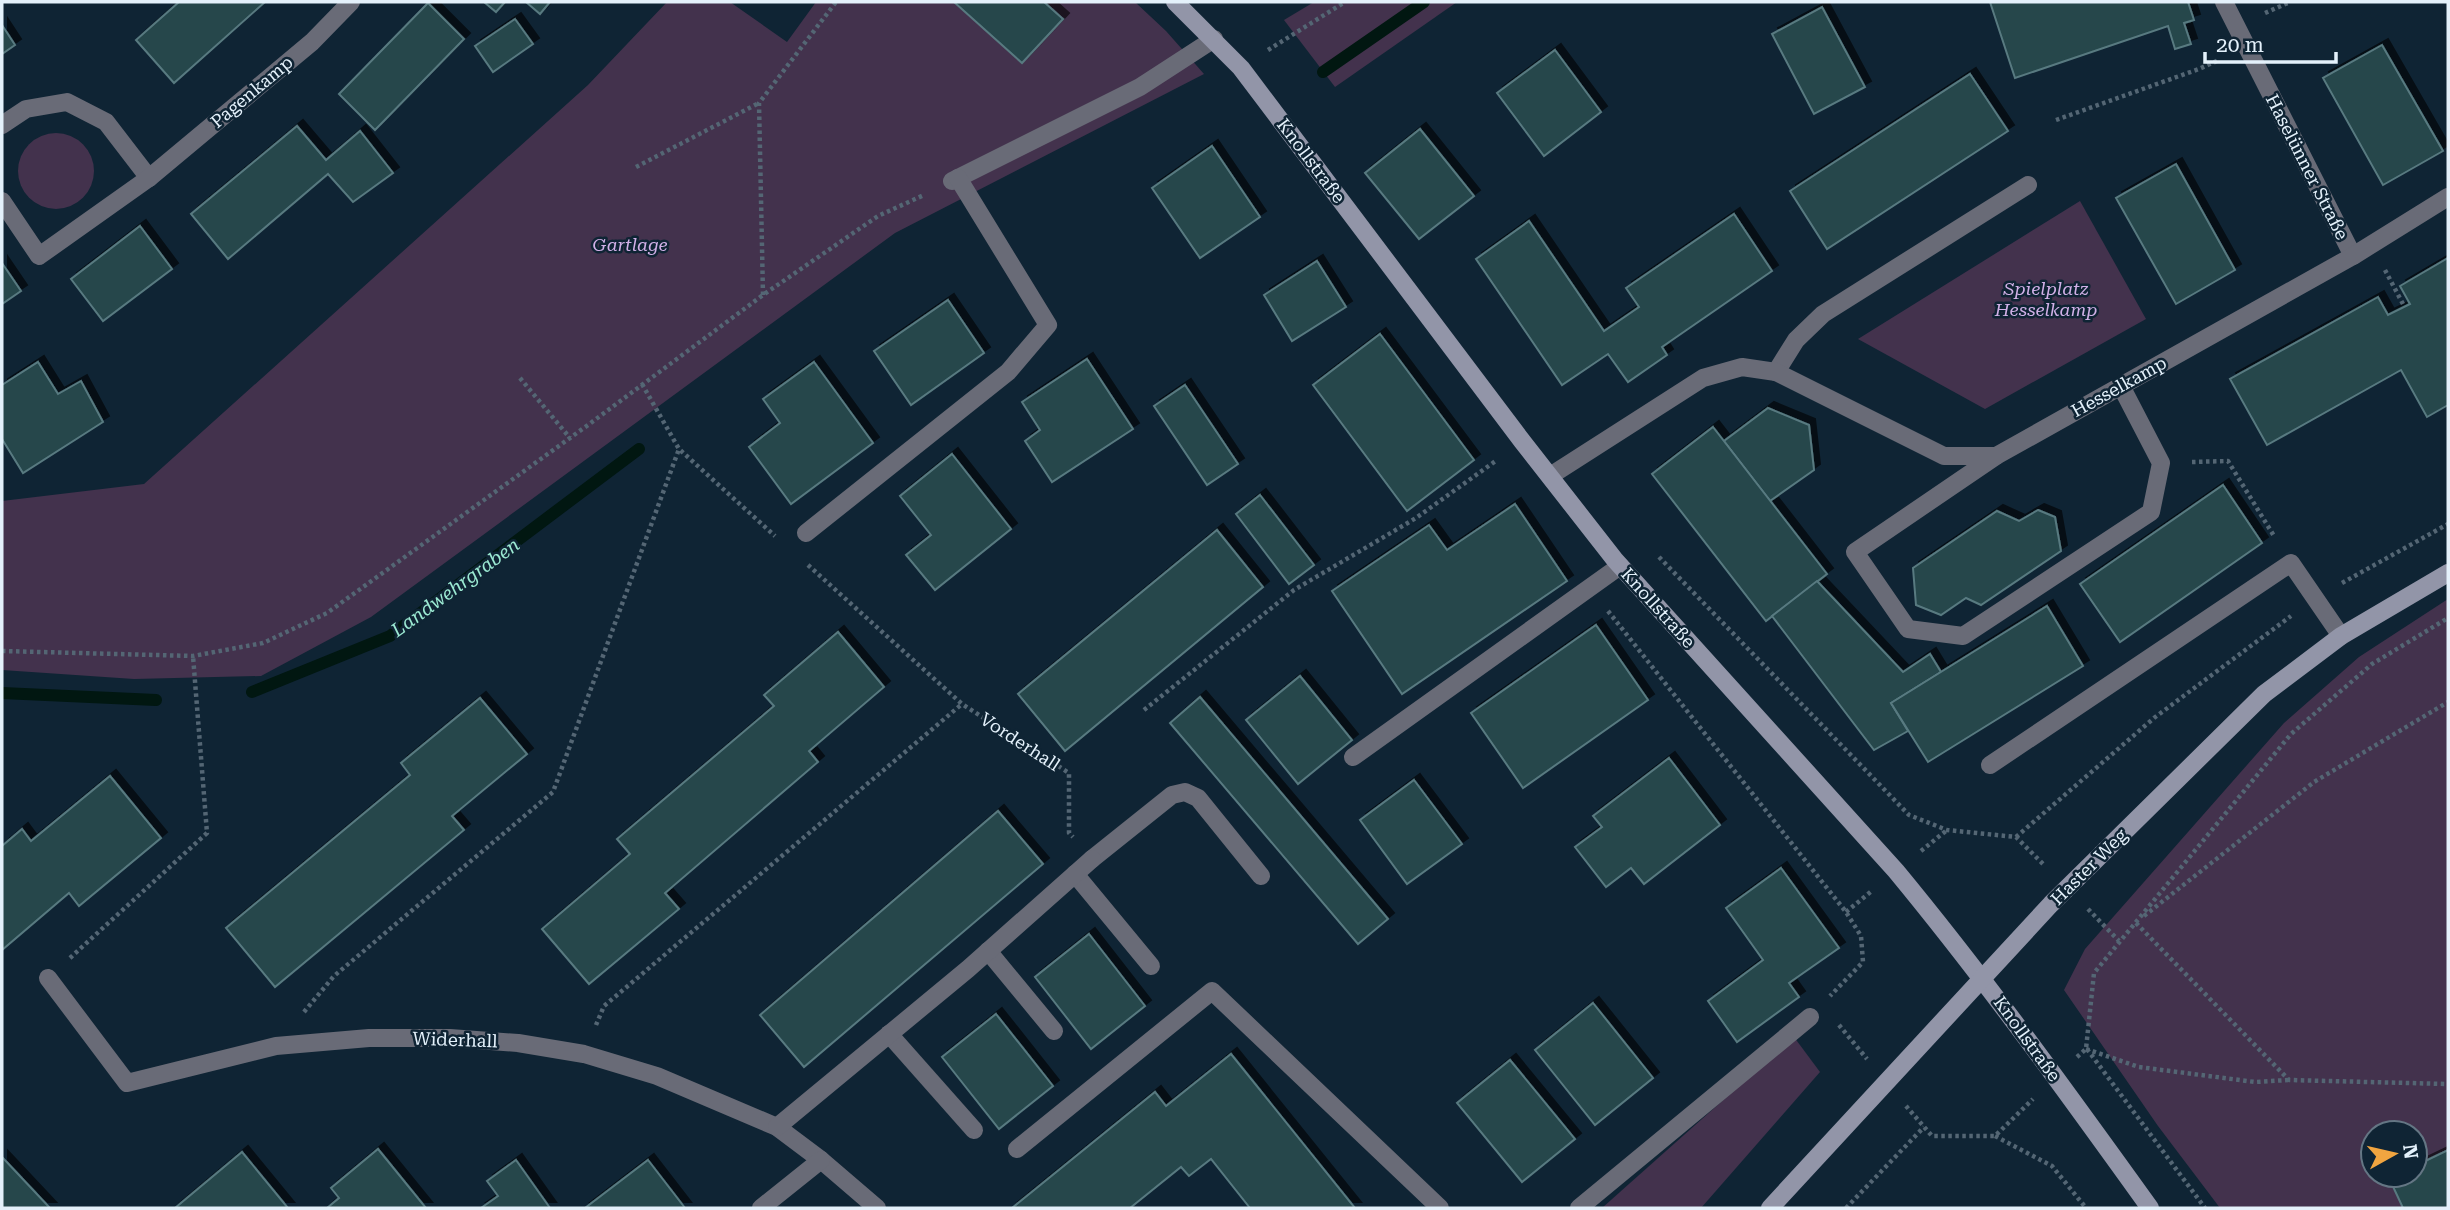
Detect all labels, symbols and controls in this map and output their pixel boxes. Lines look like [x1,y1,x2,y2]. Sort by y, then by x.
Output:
scale bar [2205,21,2336,65]
text: 20 m [2216,33,2264,57]
street label: Pagenkamp [206,51,297,132]
street label: Haselünner Straße [2262,90,2353,243]
street label: Knollstraße [1273,114,1350,207]
park label: Gartlage [592,234,668,255]
park label: Spielplatz Hesselkamp [1994,278,2097,320]
street label: Hesselkamp [2067,352,2170,421]
water label: Landwehrgraben [386,533,524,642]
street label: Knollstraße [1617,563,1700,652]
street label: Vorderhall [976,708,1065,775]
street label: Haster Weg [2046,824,2132,909]
street label: Knollstraße [1989,992,2065,1086]
street label: Widerhall [412,1028,498,1051]
north arrow [2359,1119,2429,1189]
text: N [2398,1143,2423,1161]

